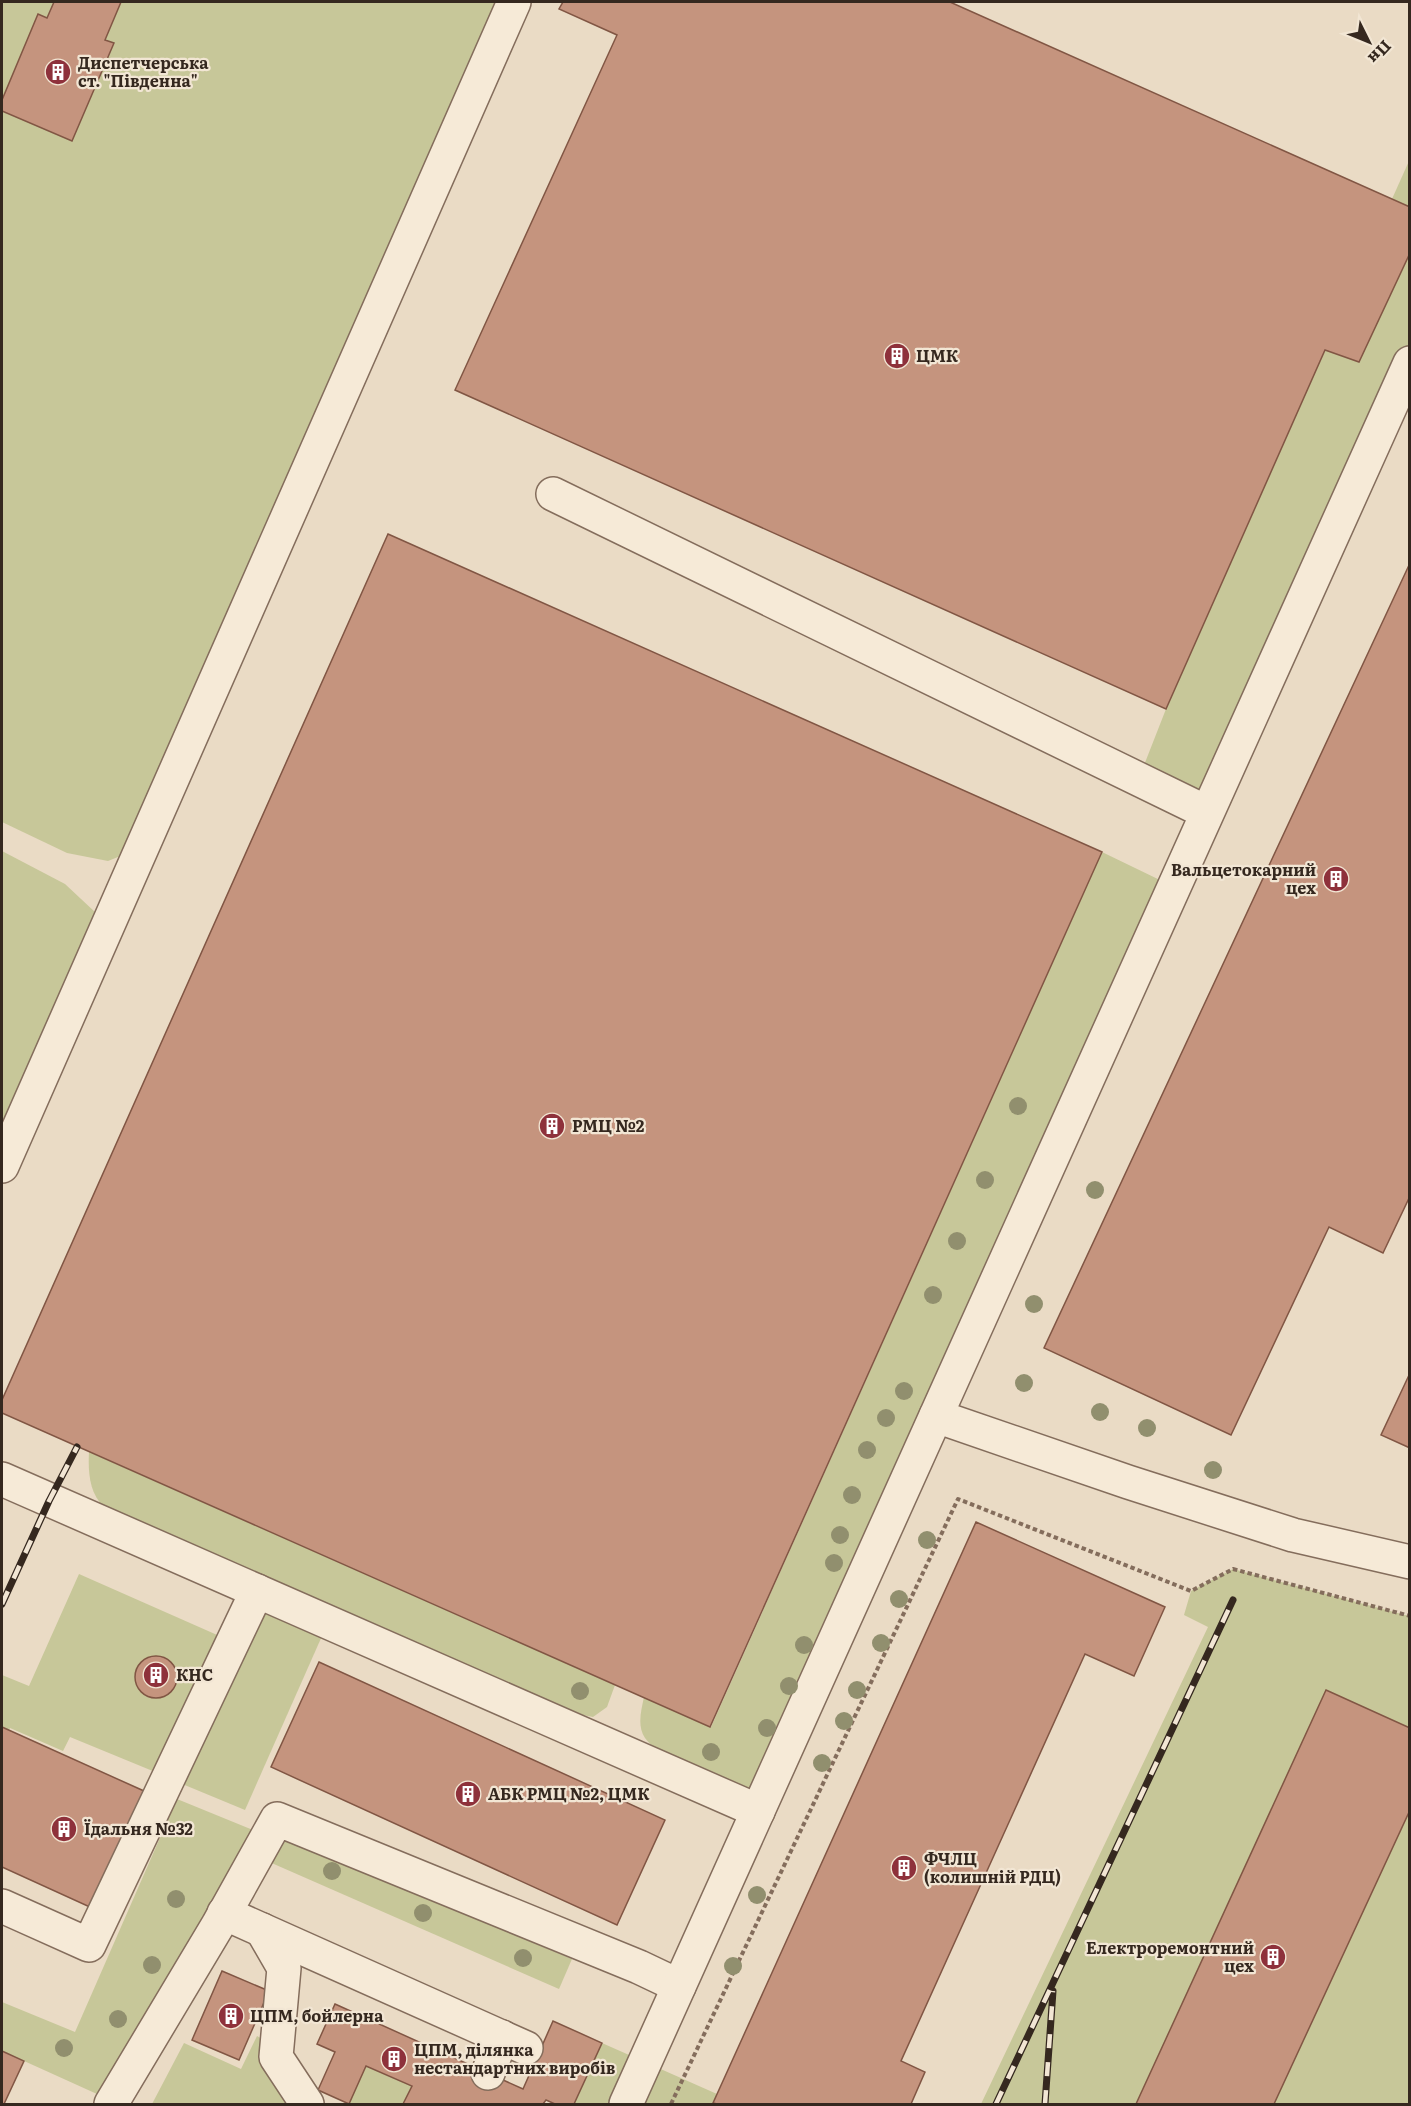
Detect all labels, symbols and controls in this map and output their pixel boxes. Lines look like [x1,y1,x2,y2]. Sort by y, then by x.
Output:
north arrow [1339,12,1399,72]
text: Пн [1363,36,1398,70]
place label: Диспетчерська ст. "Південна" [78,50,209,92]
building icon: Диспетчерська ст. "Південна" [43,57,73,87]
building icon: ЦМК [882,341,912,371]
place label: ЦМК [916,343,959,367]
place label: Вальцетокарний цех [1171,857,1316,899]
building icon: Вальцетокарний цех [1321,864,1351,894]
building icon: РМЦ №2 [537,1111,567,1141]
place label: РМЦ №2 [572,1113,645,1137]
building icon: КНС [141,1660,171,1690]
place label: КНС [176,1662,213,1686]
building icon: АБК РМЦ №2, ЦМК [453,1779,483,1809]
place label: АБК РМЦ №2, ЦМК [488,1781,650,1805]
building icon: Їдальня №32 [49,1814,79,1844]
place label: Їдальня №32 [84,1816,193,1840]
place label: ФЧЛЦ (колишній РДЦ) [924,1846,1061,1888]
building icon: ФЧЛЦ (колишній РДЦ) [889,1853,919,1883]
place label: Електроремонтний цех [1086,1935,1254,1977]
building icon: Електроремонтний цех [1258,1942,1288,1972]
building icon: ЦПМ, бойлерна [216,2001,246,2031]
place label: ЦПМ, бойлерна [250,2003,384,2027]
place label: ЦПМ, ділянка нестандартних виробів [414,2037,616,2079]
building icon: ЦПМ, ділянка нестандартних виробів [379,2044,409,2074]

